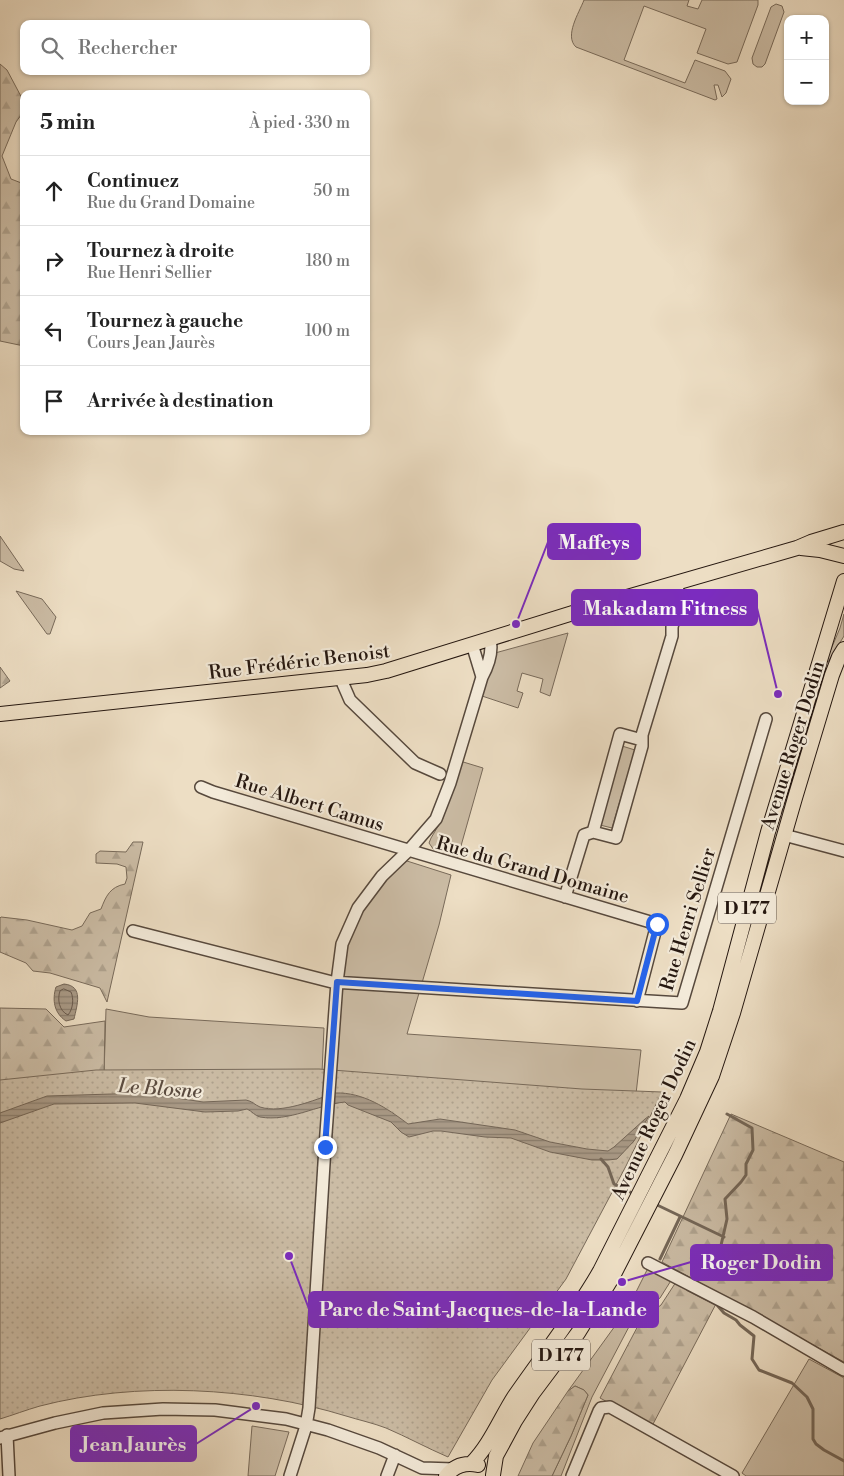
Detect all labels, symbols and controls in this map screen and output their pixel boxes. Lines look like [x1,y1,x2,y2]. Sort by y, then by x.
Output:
map controls [784,15,829,105]
button: + [784,15,829,60]
search box [20,20,370,75]
icon: search [38,34,66,62]
text: Rechercher [78,36,177,60]
button: − [784,60,829,105]
text: 5 min [40,110,95,136]
text: À pied · 330 m [249,113,350,133]
text: Continuez [87,169,179,193]
icon: ahead [40,177,68,205]
text: 50 m [313,181,350,201]
text: Rue du Grand Domaine [87,193,255,213]
text: Tournez à droite [87,239,234,263]
icon: right [40,247,68,275]
text: 180 m [306,251,350,271]
text: Rue Henri Sellier [87,263,212,283]
text: Tournez à gauche [87,309,243,333]
icon: left [40,317,68,345]
text: 100 m [305,321,350,341]
text: Cours Jean Jaurès [87,333,215,353]
icon: arrive [40,387,68,415]
text: Arrivée à destination [87,389,273,413]
callout: Maffeys [548,524,640,559]
text: Maffeys [558,531,630,556]
callout: Makadam Fitness [572,590,757,625]
text: Makadam Fitness [583,597,747,622]
street label: Rue Frédéric Benoist [207,639,391,685]
street label: Avenue Roger Dodin [756,658,830,834]
street label: Rue Albert Camus [232,769,387,837]
street label: Rue du Grand Domaine [433,831,632,909]
street label: Rue Henri Sellier [655,845,721,994]
road number: D 177 [718,892,776,924]
route start [646,913,669,936]
street label: Avenue Roger Dodin [606,1035,702,1205]
water label: Le Blosne [116,1074,203,1105]
route end [314,1136,337,1159]
callout: Roger Dodin [691,1245,832,1280]
text: Roger Dodin [701,1251,822,1276]
callout: Parc de Saint-Jacques-de-la-Lande [309,1292,658,1327]
text: Parc de Saint-Jacques-de-la-Lande [319,1298,647,1323]
road number: D 177 [532,1340,590,1370]
callout: Jean Jaurès [71,1426,196,1461]
text: Jean Jaurès [79,1433,186,1458]

